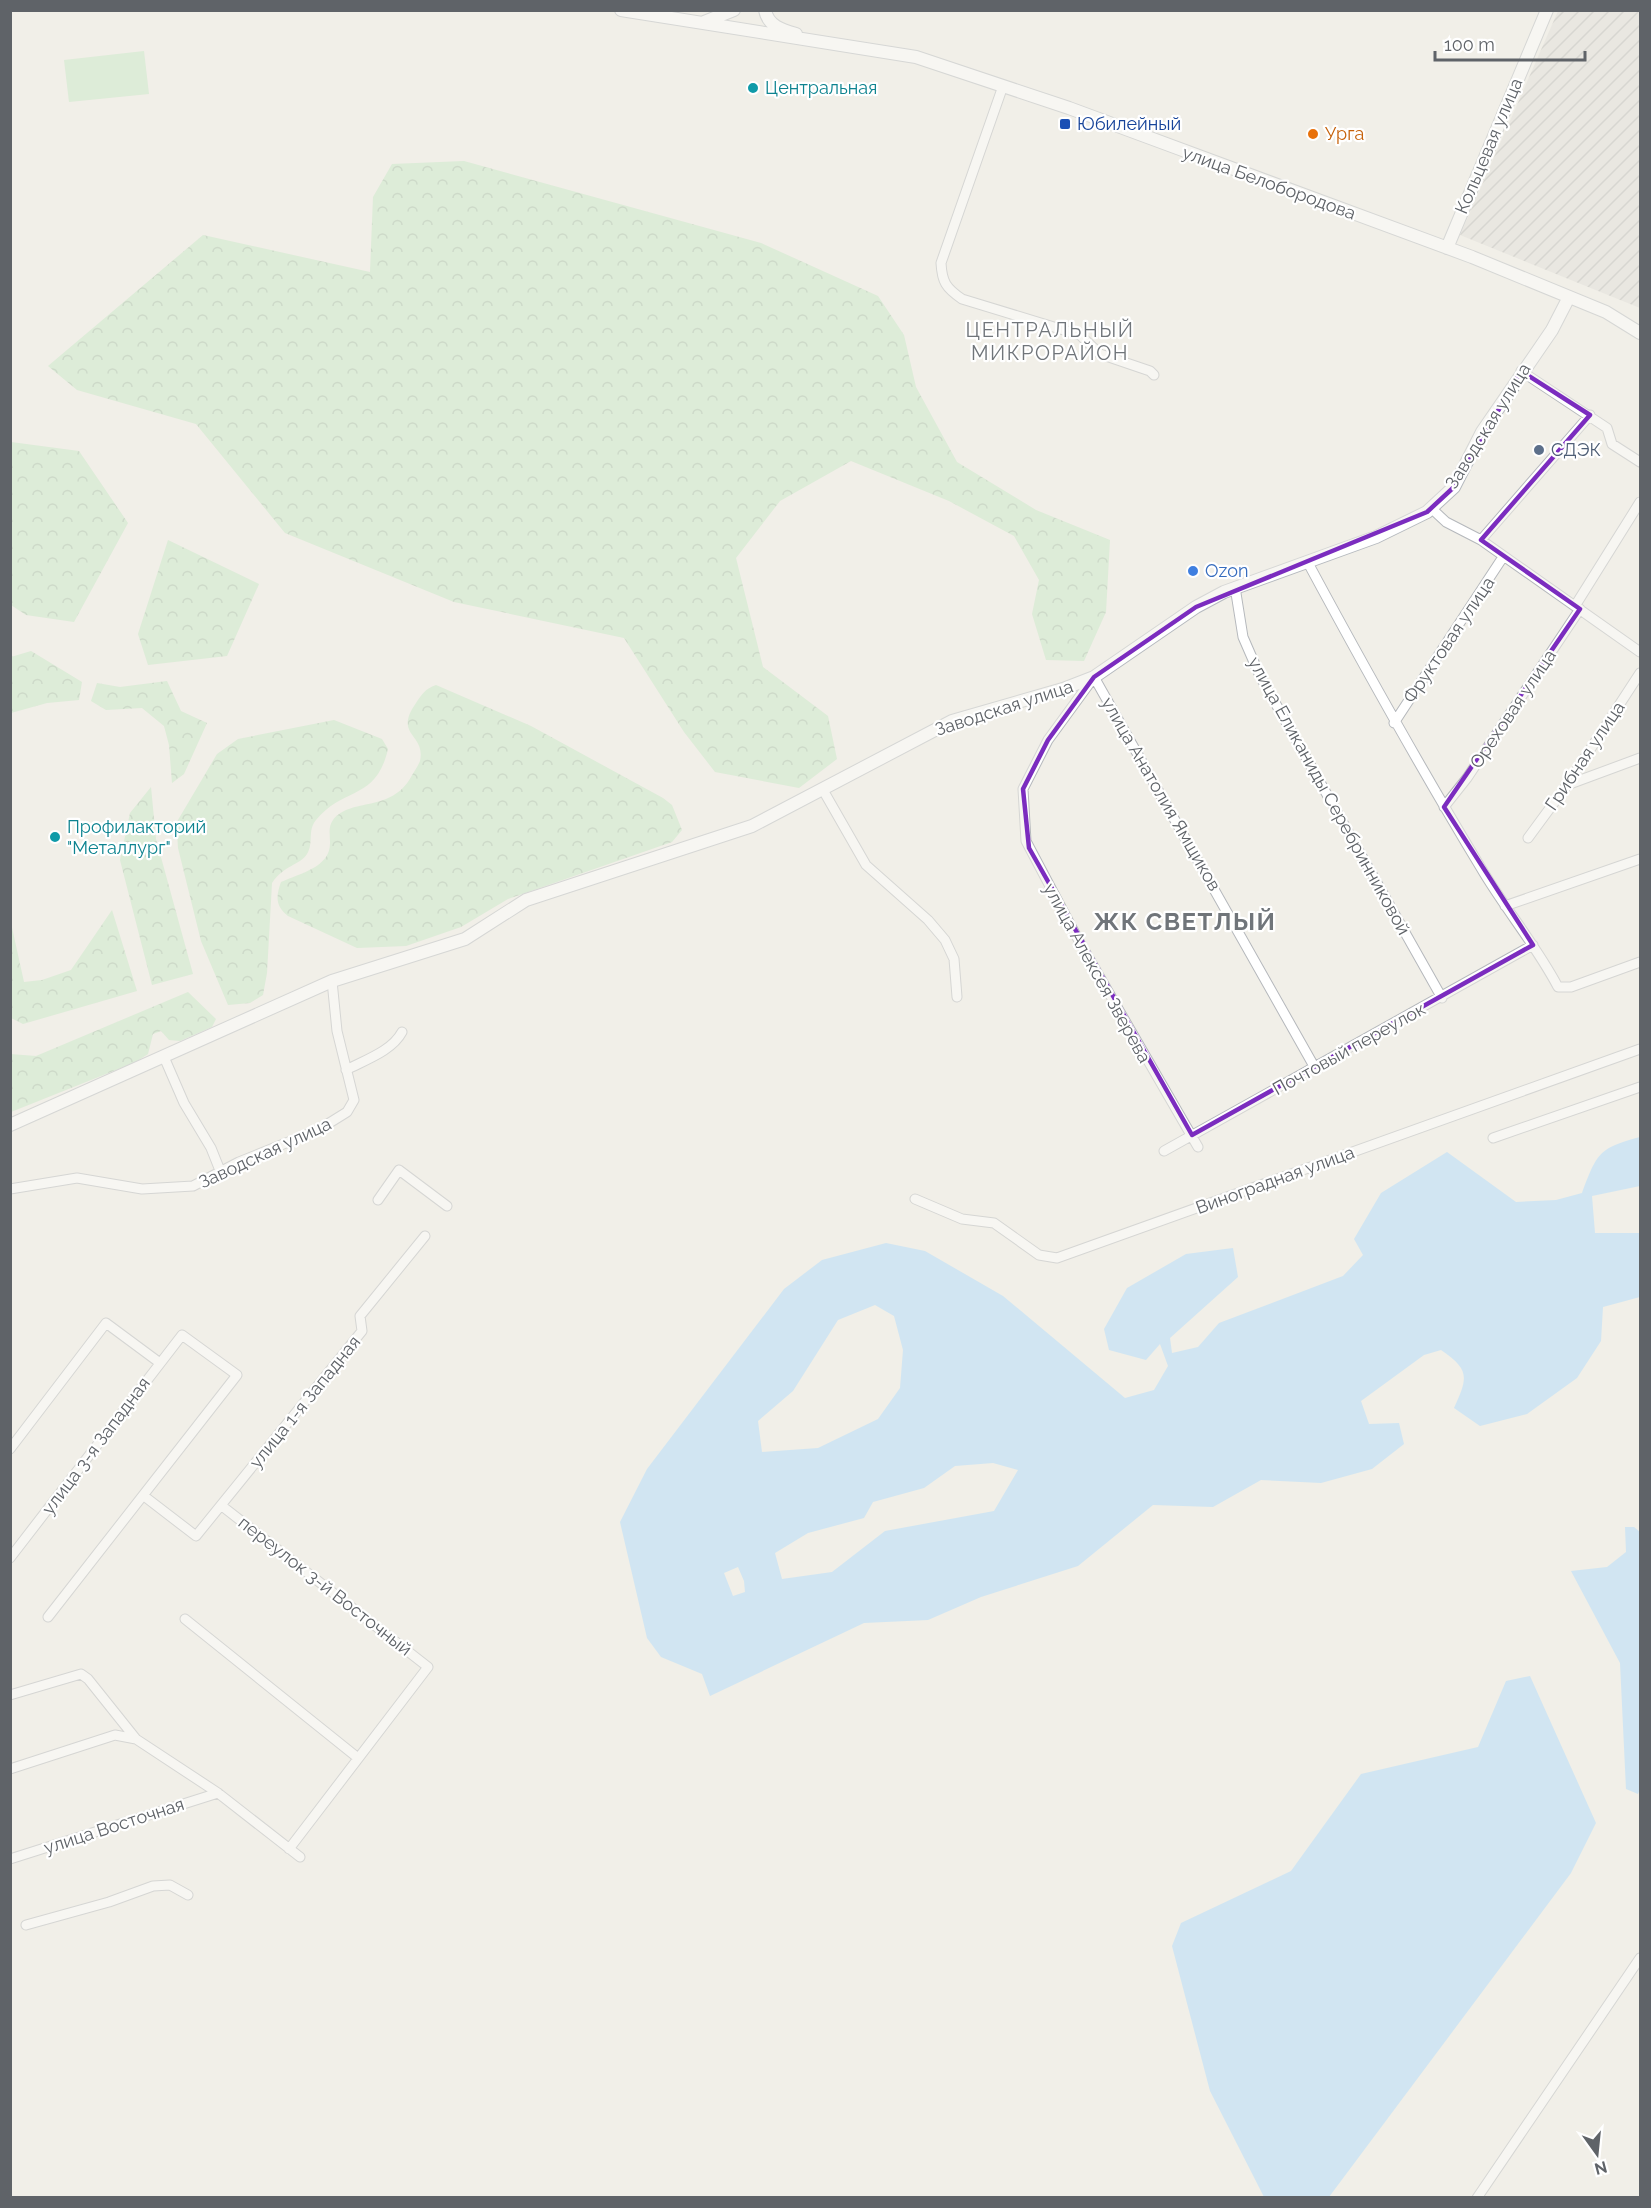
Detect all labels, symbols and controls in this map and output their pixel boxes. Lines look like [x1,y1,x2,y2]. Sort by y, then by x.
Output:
scale bar [1435,24,1585,62]
text: 100 m [1444,34,1495,55]
street label: Кольцевая улица [1450,75,1527,217]
place label: Центральная [765,77,877,98]
marker: Центральная [746,81,760,95]
place label: Юбилейный [1077,113,1181,134]
marker: Юбилейный [1058,117,1072,131]
place label: Урга [1325,123,1364,144]
marker: Урга [1306,127,1320,141]
street label: улица Белобородова [1180,141,1359,224]
district label: ЦЕНТРАЛЬНЫЙ МИКРОРАЙОН [966,318,1135,365]
street label: Заводская улица [1441,359,1535,492]
place label: СДЭК [1551,439,1601,460]
marker: СДЭК [1532,443,1546,457]
place label: Ozon [1205,560,1248,581]
marker: Ozon [1186,564,1200,578]
street label: Фруктовая улица [1399,573,1499,707]
street label: Ореховая улица [1465,645,1560,772]
street label: улица Еликаниды Серебринниковой [1244,653,1415,938]
street label: Заводская улица [932,675,1075,740]
street label: улица Анатолия Ямщиков [1097,693,1226,894]
street label: Грибная улица [1540,697,1629,814]
place label: Профилакторий "Металлург" [67,816,206,858]
marker: Профилакторий "Металлург" [48,830,62,844]
street label: улица Алексея Зверева [1039,879,1156,1066]
district label: ЖК СВЕТЛЫЙ [1094,907,1276,936]
street label: Почтовый переулок [1269,998,1429,1099]
street label: Заводская улица [195,1113,334,1192]
street label: Виноградная улица [1193,1141,1357,1218]
street label: улица 1-я Западная [245,1331,364,1472]
street label: улица 3-я Западная [37,1373,154,1518]
street label: переулок 3-й Восточный [235,1511,416,1660]
street label: улица Восточная [41,1793,187,1858]
north arrow [1567,2124,1627,2184]
text: N [1592,2157,1609,2179]

